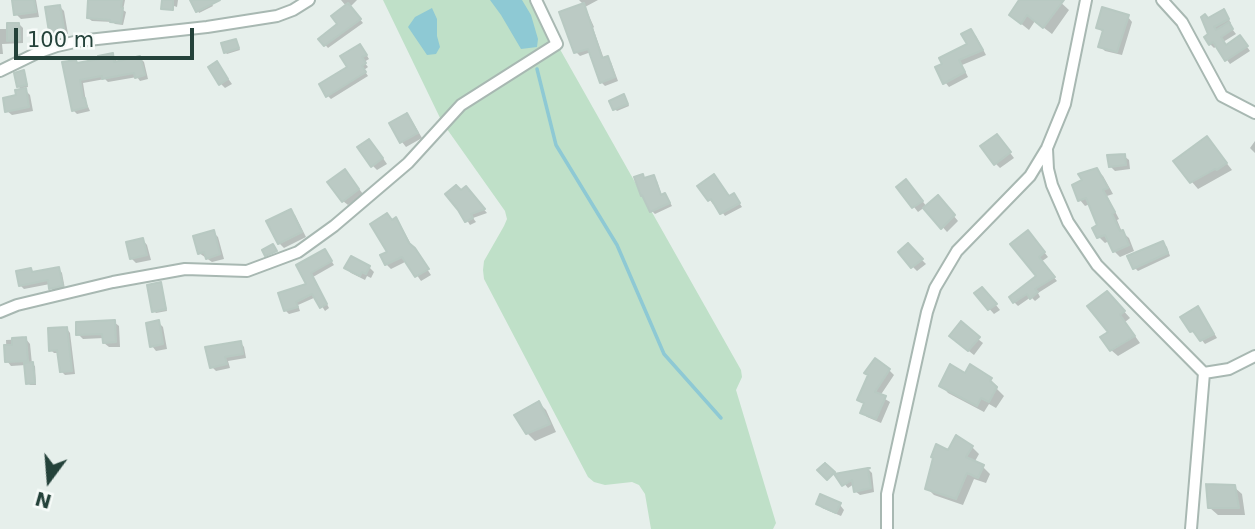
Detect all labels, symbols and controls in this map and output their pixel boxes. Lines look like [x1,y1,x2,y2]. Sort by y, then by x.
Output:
scale bar [18,14,198,58]
text: 100 m [27,28,94,52]
north arrow [14,445,84,515]
text: N [33,487,54,513]

